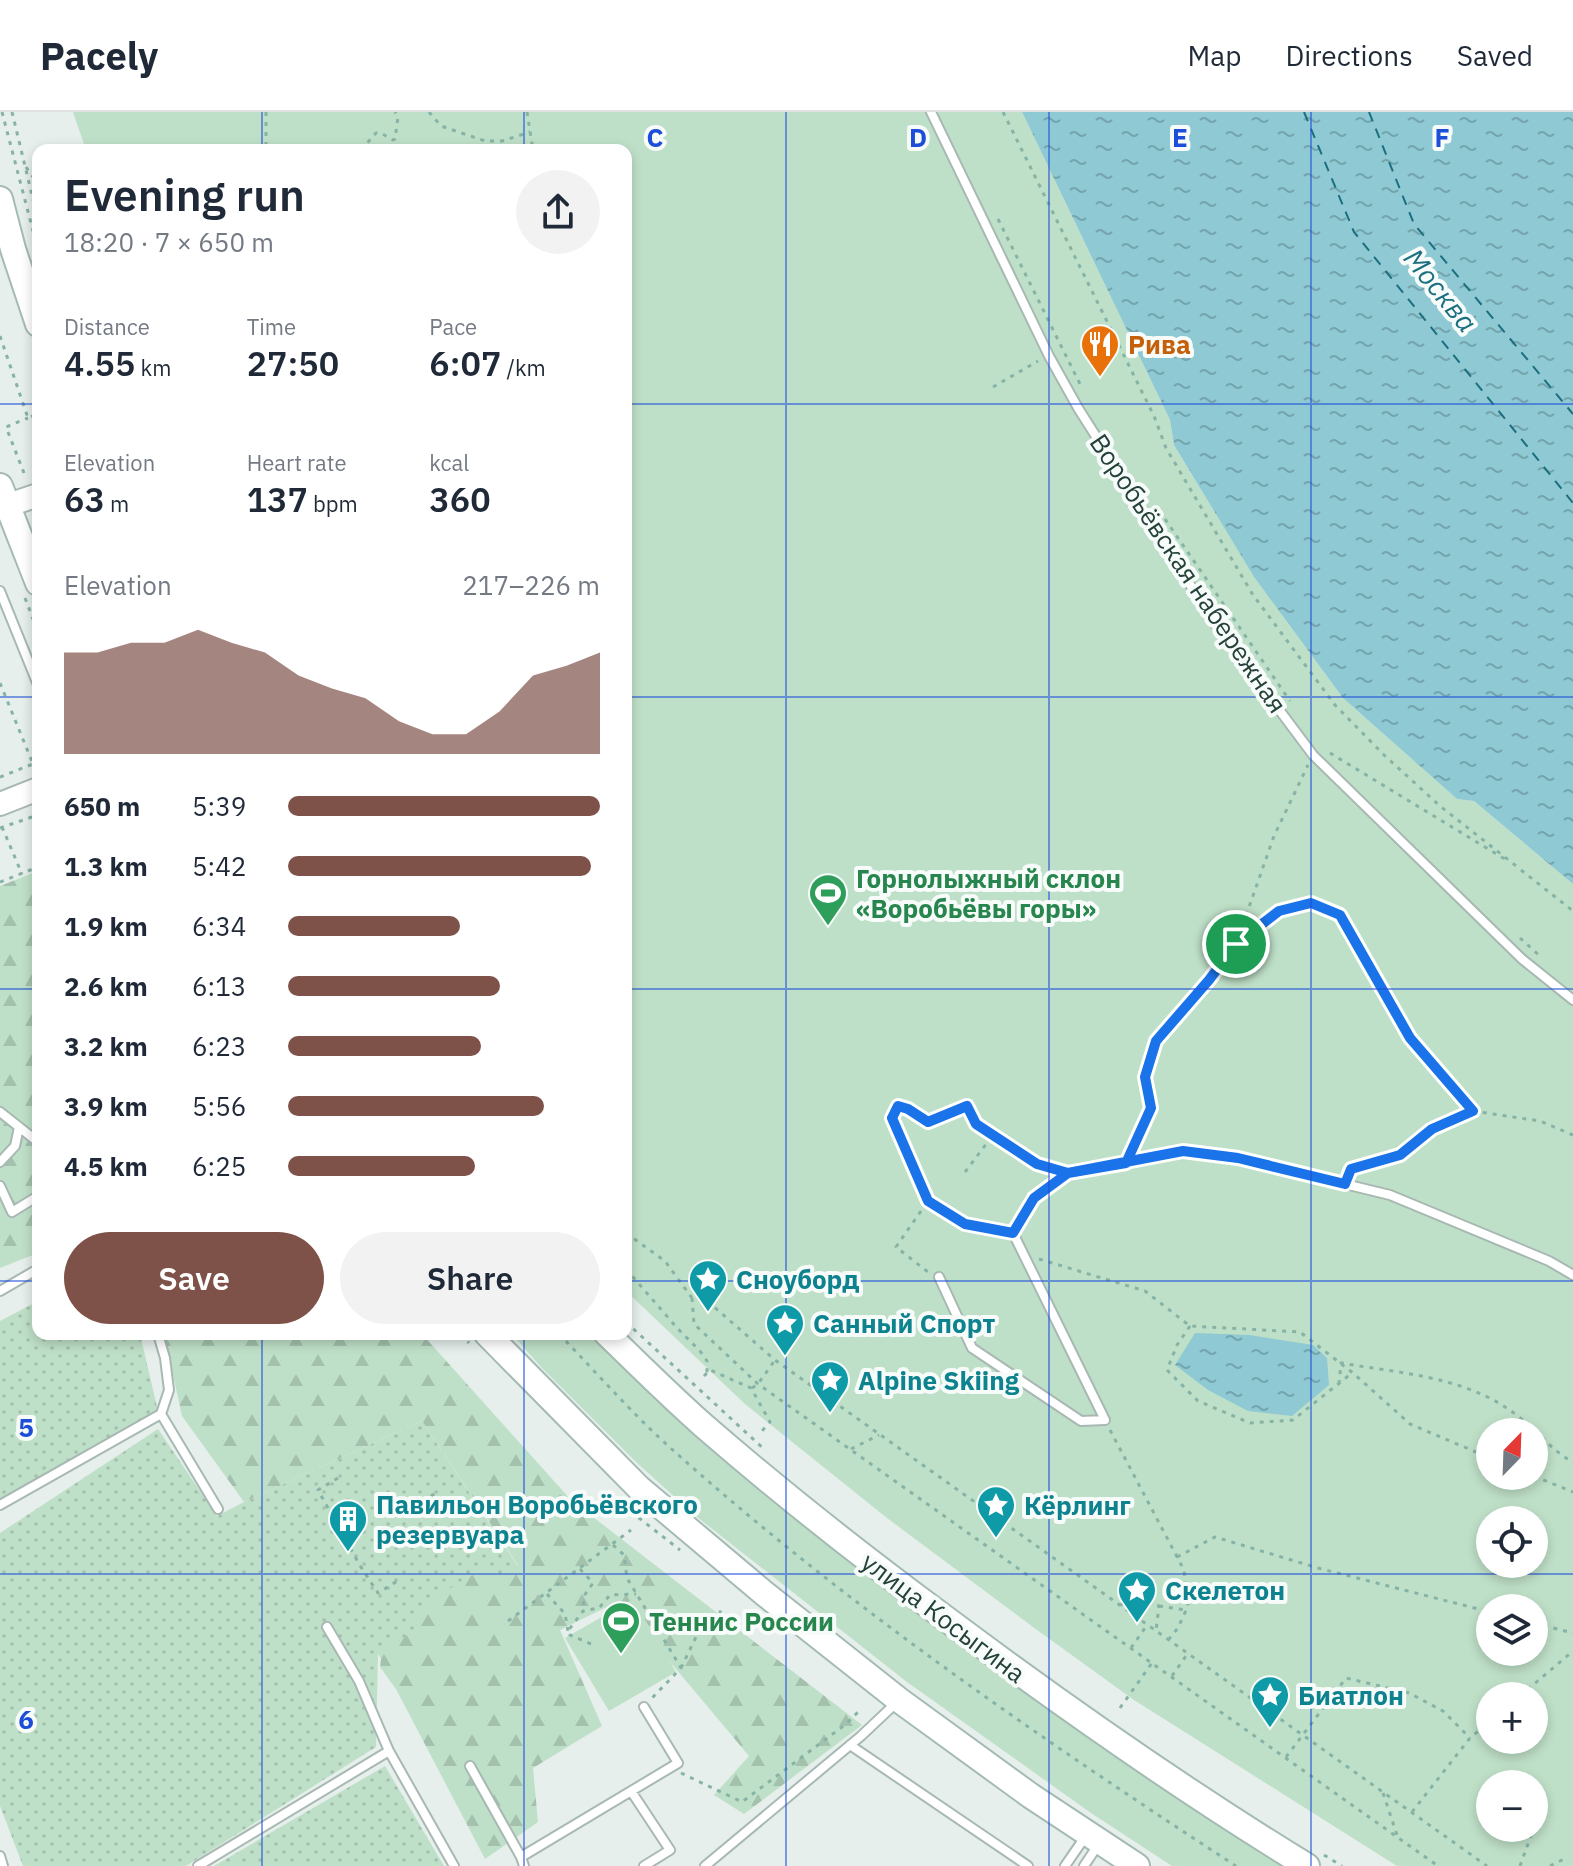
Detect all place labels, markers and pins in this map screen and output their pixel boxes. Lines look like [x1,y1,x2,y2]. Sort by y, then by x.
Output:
restaurant icon: Рива [1079,323,1121,378]
place label: Рива [1128,327,1191,361]
place label: Горнолыжный склон «Воробьёвы горы» [856,861,1121,925]
sports icon: Горнолыжный склон «Воробьёвы горы» [807,872,849,927]
pin [1202,910,1270,978]
place icon: Сноуборд [687,1258,729,1313]
place label: Сноуборд [736,1262,859,1296]
place icon: Санный Спорт [764,1302,806,1357]
place label: Санный Спорт [813,1306,995,1340]
place icon: Alpine Skiing [809,1359,851,1414]
place label: Alpine Skiing [858,1363,1020,1397]
place icon: Кёрлинг [975,1484,1017,1539]
place label: Павильон Воробьёвского резервуара [376,1487,698,1551]
place label: Кёрлинг [1024,1488,1131,1522]
building icon: Павильон Воробьёвского резервуара [327,1498,369,1553]
place icon: Скелетон [1116,1569,1158,1624]
place label: Скелетон [1165,1573,1285,1607]
sports icon: Теннис России [600,1600,642,1655]
place label: Теннис России [649,1604,834,1638]
place icon: Биатлон [1249,1674,1291,1729]
place label: Биатлон [1298,1678,1404,1712]

